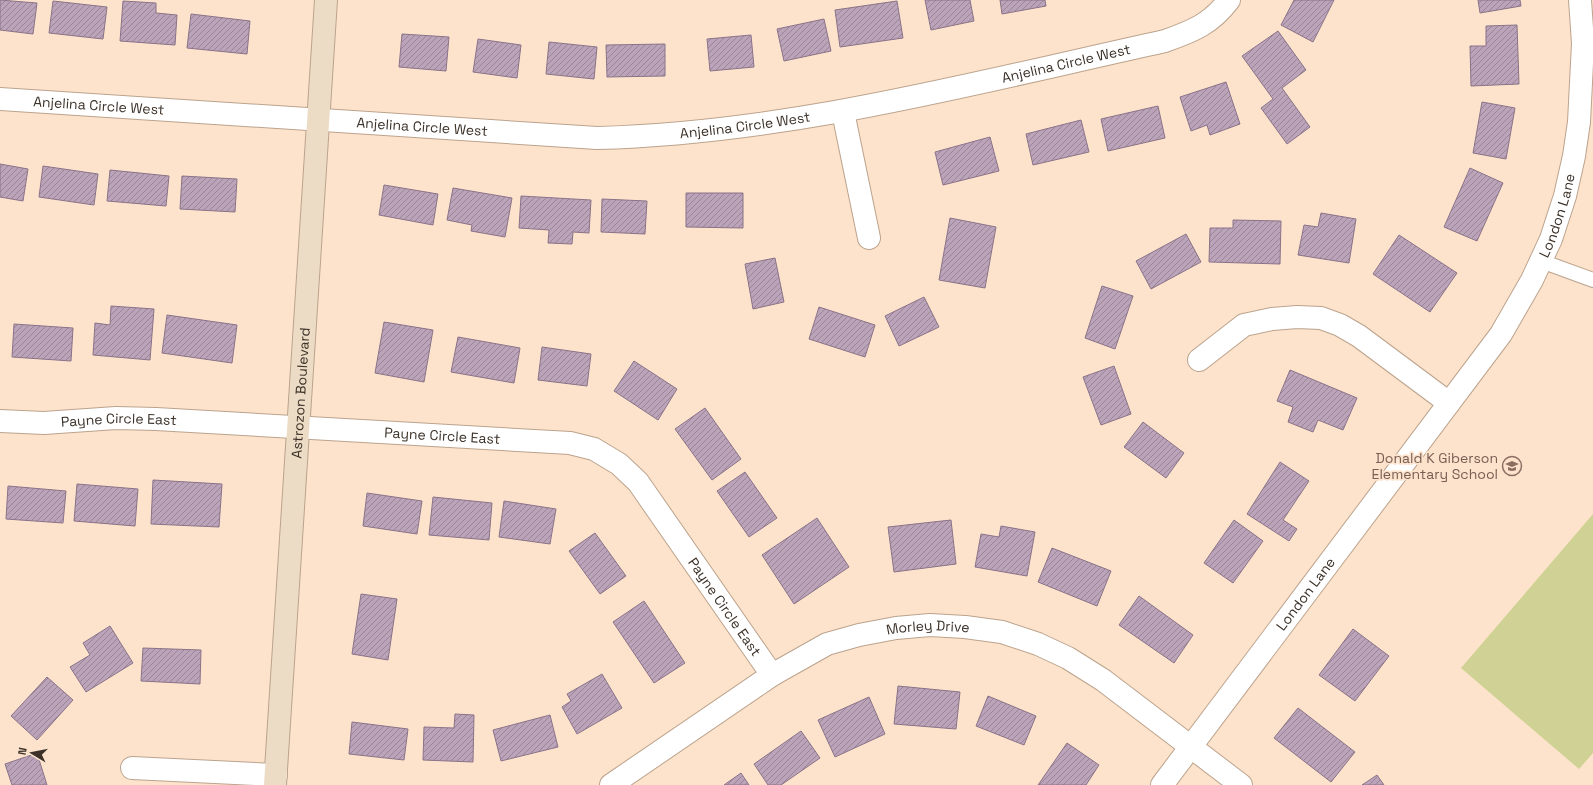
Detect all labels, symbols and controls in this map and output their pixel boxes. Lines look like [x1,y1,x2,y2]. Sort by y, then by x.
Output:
street label: Anjelina Circle West [1000,40,1132,87]
street label: Anjelina Circle West [33,92,165,119]
street label: Anjelina Circle West [679,107,812,142]
street label: Anjelina Circle West [356,113,488,140]
street label: London Lane [1535,172,1579,260]
street label: Astrozon Boulevard [287,327,314,459]
street label: Payne Circle East [60,409,177,431]
street label: Payne Circle East [384,423,501,448]
place label: Donald K Giberson Elementary School [1372,449,1498,483]
school or university icon: Donald K Giberson Elementary School [1501,455,1523,477]
street label: Payne Circle East [684,554,765,660]
street label: London Lane [1272,554,1339,634]
street label: Morley Drive [885,616,971,639]
north arrow [12,733,52,773]
text: N [15,746,30,756]

